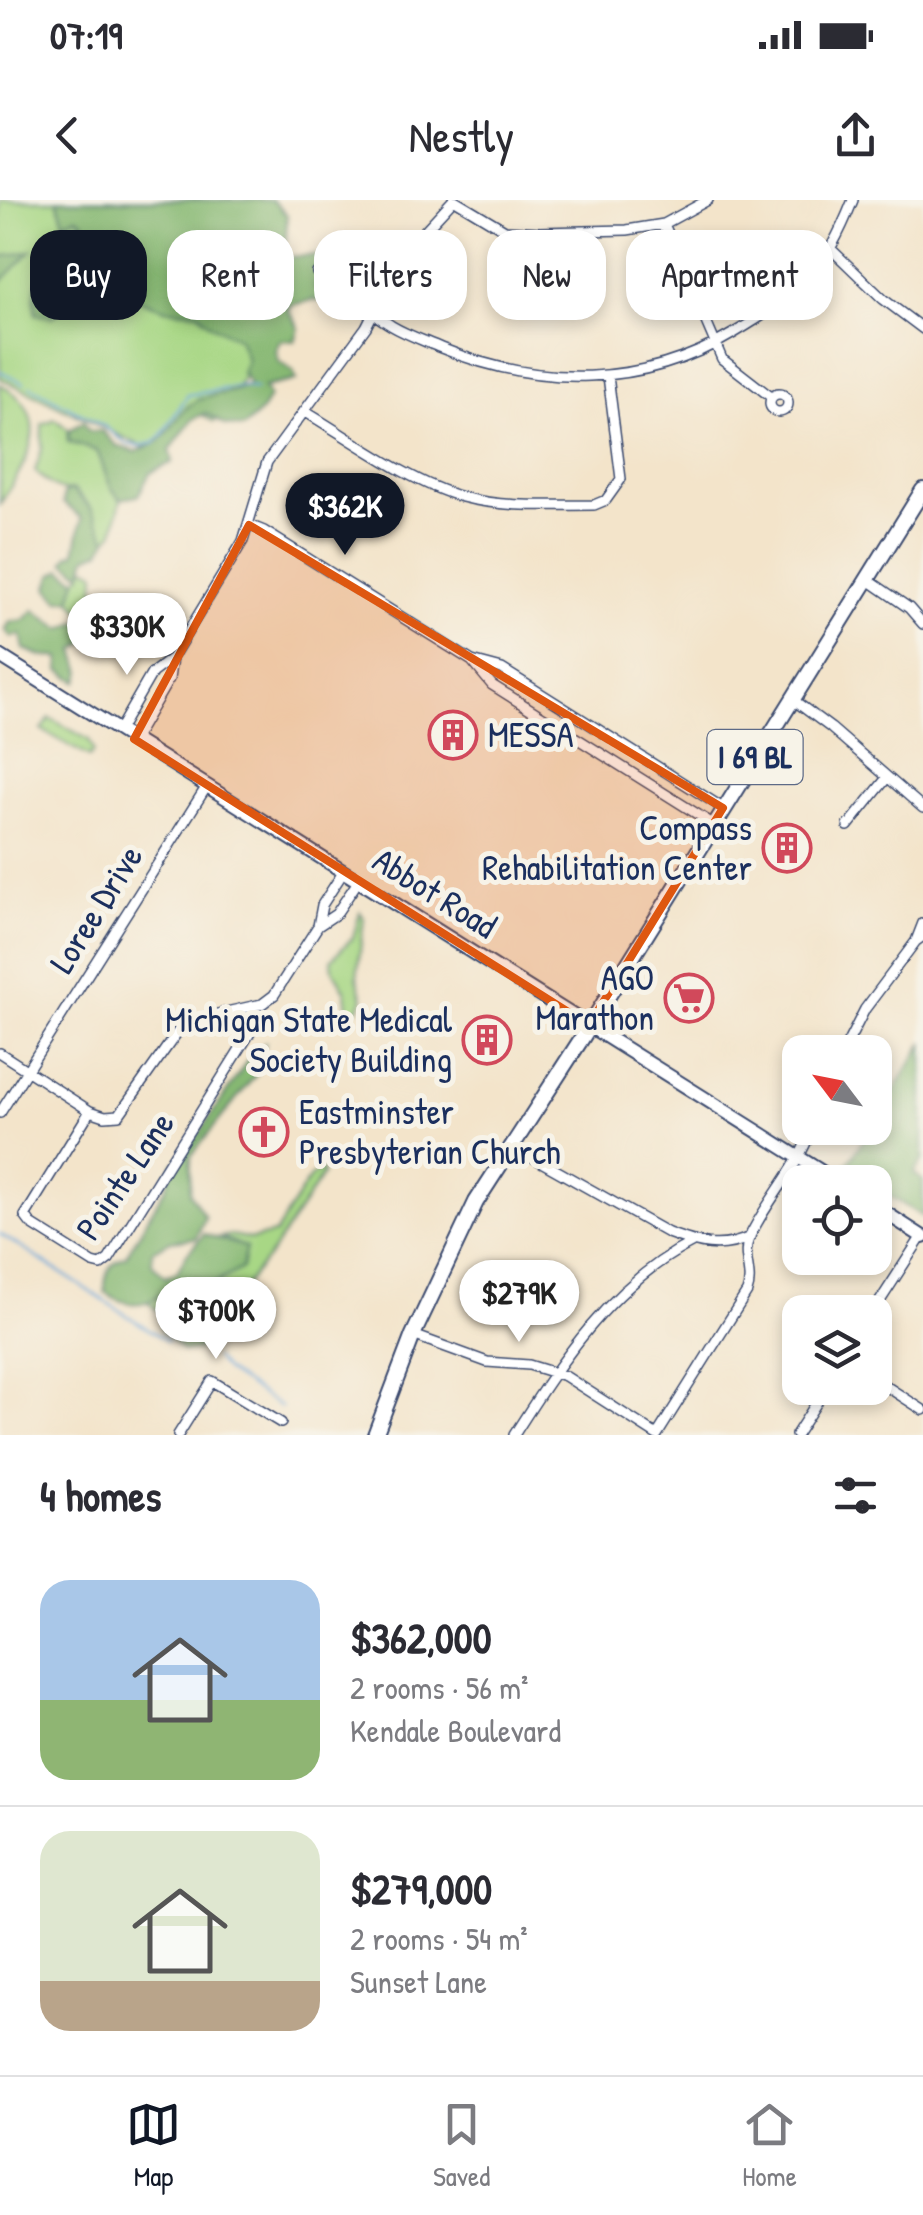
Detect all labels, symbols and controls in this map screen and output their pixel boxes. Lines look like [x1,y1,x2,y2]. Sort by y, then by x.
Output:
text: 07:19 [50,9,122,61]
text: Nestly [409,105,514,166]
icon: back [40,108,95,163]
icon: share [828,108,883,163]
chip: Buy [30,230,147,320]
chip: Rent [167,230,294,320]
chip: Filters [314,230,467,320]
chip: New [487,230,606,320]
chip: Apartment [626,230,833,320]
pin: $362K [275,473,415,558]
text: $362K [307,484,383,527]
pin: $330K [57,593,197,678]
text: $330K [89,604,165,647]
building icon: MESSA [427,709,479,761]
place label: MESSA [488,711,574,758]
road number: I 69 BL [708,730,802,784]
place label: Compass Rehabilitation Center [482,804,752,891]
building icon: Compass Rehabilitation Center [761,822,813,874]
street label: Loree Drive [38,836,153,982]
street label: Abbot Road [365,836,506,949]
place label: AGO Marathon [536,954,654,1041]
supermarket icon: AGO Marathon [663,972,715,1024]
place label: Michigan State Medical Society Building [165,996,453,1083]
building icon: Michigan State Medical Society Building [461,1014,513,1066]
north arrow [782,1035,892,1145]
map controls [782,1035,892,1405]
place label: Eastminster Presbyterian Church [299,1088,560,1175]
street label: Pointe Lane [65,1102,185,1249]
church icon: Eastminster Presbyterian Church [238,1106,290,1158]
button: locate [782,1165,892,1275]
pin: $279K [449,1260,589,1345]
text: $279K [481,1271,557,1314]
pin: $700K [146,1277,286,1362]
text: $700K [177,1288,255,1331]
button: layers [782,1295,892,1405]
text: 4 homes [40,1467,161,1524]
icon: filters [828,1468,883,1523]
text: $362,000 [350,1609,491,1666]
icon: home [120,1620,240,1740]
text: 2 rooms · 56 m² [350,1666,528,1709]
text: Kendale Boulevard [350,1709,561,1752]
text: $279,000 [350,1860,492,1917]
icon: home [120,1871,240,1991]
text: 2 rooms · 54 m² [350,1917,528,1960]
text: Sunset Lane [350,1960,487,2003]
tab: Map [126,2097,181,2195]
tab: Saved [433,2097,490,2195]
tab: Home [742,2097,797,2195]

